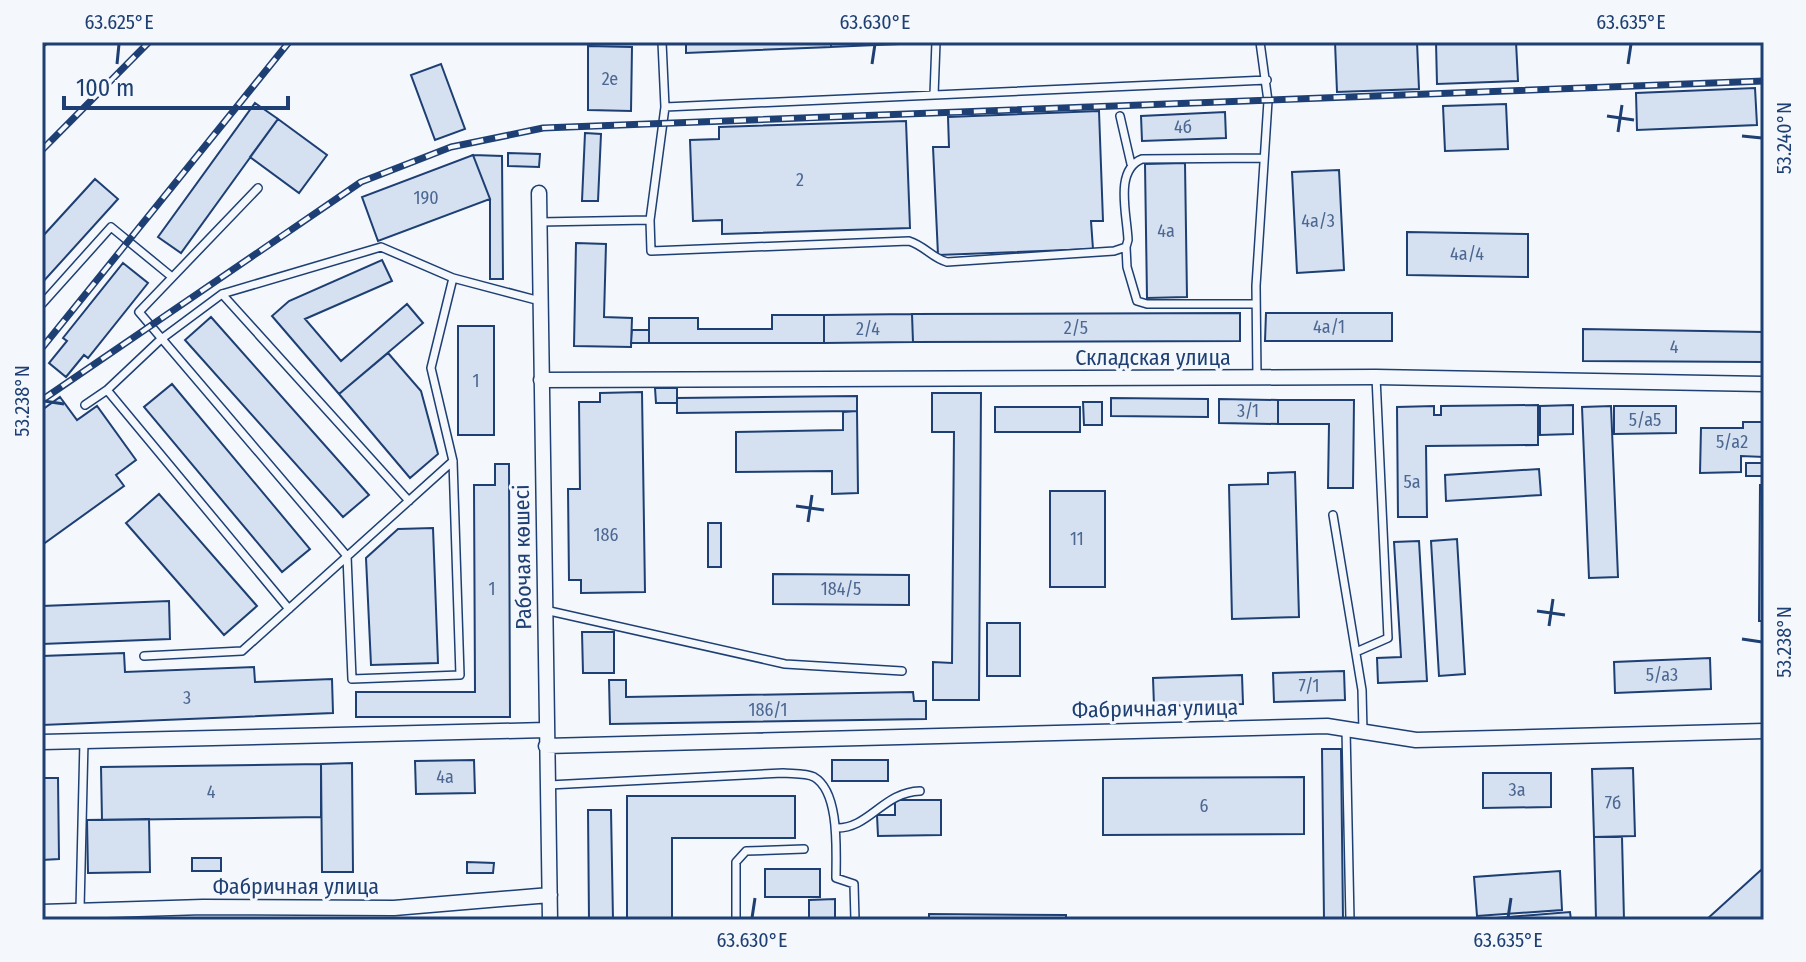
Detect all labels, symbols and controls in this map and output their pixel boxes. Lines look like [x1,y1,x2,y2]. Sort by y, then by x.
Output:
text: 63.625°E [84,10,154,34]
text: 63.630°E [840,10,910,34]
text: 63.635°E [1596,10,1666,34]
scale bar [64,60,288,110]
house number: 2е [602,68,618,90]
text: 100 m [76,74,134,102]
text: 53.240°N [1772,102,1796,174]
house number: 4б [1174,116,1192,138]
house number: 2 [796,169,804,191]
house number: 190 [413,187,439,209]
house number: 4а/3 [1301,210,1335,232]
house number: 4а [1157,220,1175,242]
house number: 4а/4 [1450,243,1484,265]
house number: 4а/1 [1313,316,1345,338]
house number: 2/5 [1064,317,1088,339]
house number: 2/4 [856,318,880,340]
house number: 4 [1670,336,1679,358]
street label: Складская улица [1075,344,1231,371]
text: 53.238°N [10,365,34,437]
house number: 1 [472,370,480,392]
house number: 3/1 [1237,400,1259,422]
house number: 5/а5 [1629,409,1661,431]
house number: 5/а2 [1716,431,1748,453]
house number: 5а [1403,471,1421,493]
street label: Рабочая көшесі [508,484,537,630]
house number: 186 [594,524,619,546]
house number: 11 [1070,528,1084,550]
house number: 1 [488,578,496,600]
house number: 184/5 [821,578,861,600]
text: 53.238°N [1772,606,1796,678]
house number: 5/а3 [1646,664,1678,686]
house number: 7/1 [1299,675,1319,697]
house number: 3 [183,687,191,709]
street label: Фабричная улица [1072,694,1238,723]
house number: 186/1 [749,699,787,721]
house number: 4а [436,766,454,788]
house number: 3а [1509,779,1526,801]
house number: 4 [207,781,216,803]
house number: 7б [1605,792,1621,814]
house number: 6 [1200,795,1209,817]
street label: Фабричная улица [213,873,379,900]
text: 63.630°E [717,928,787,952]
text: 63.635°E [1473,928,1543,952]

